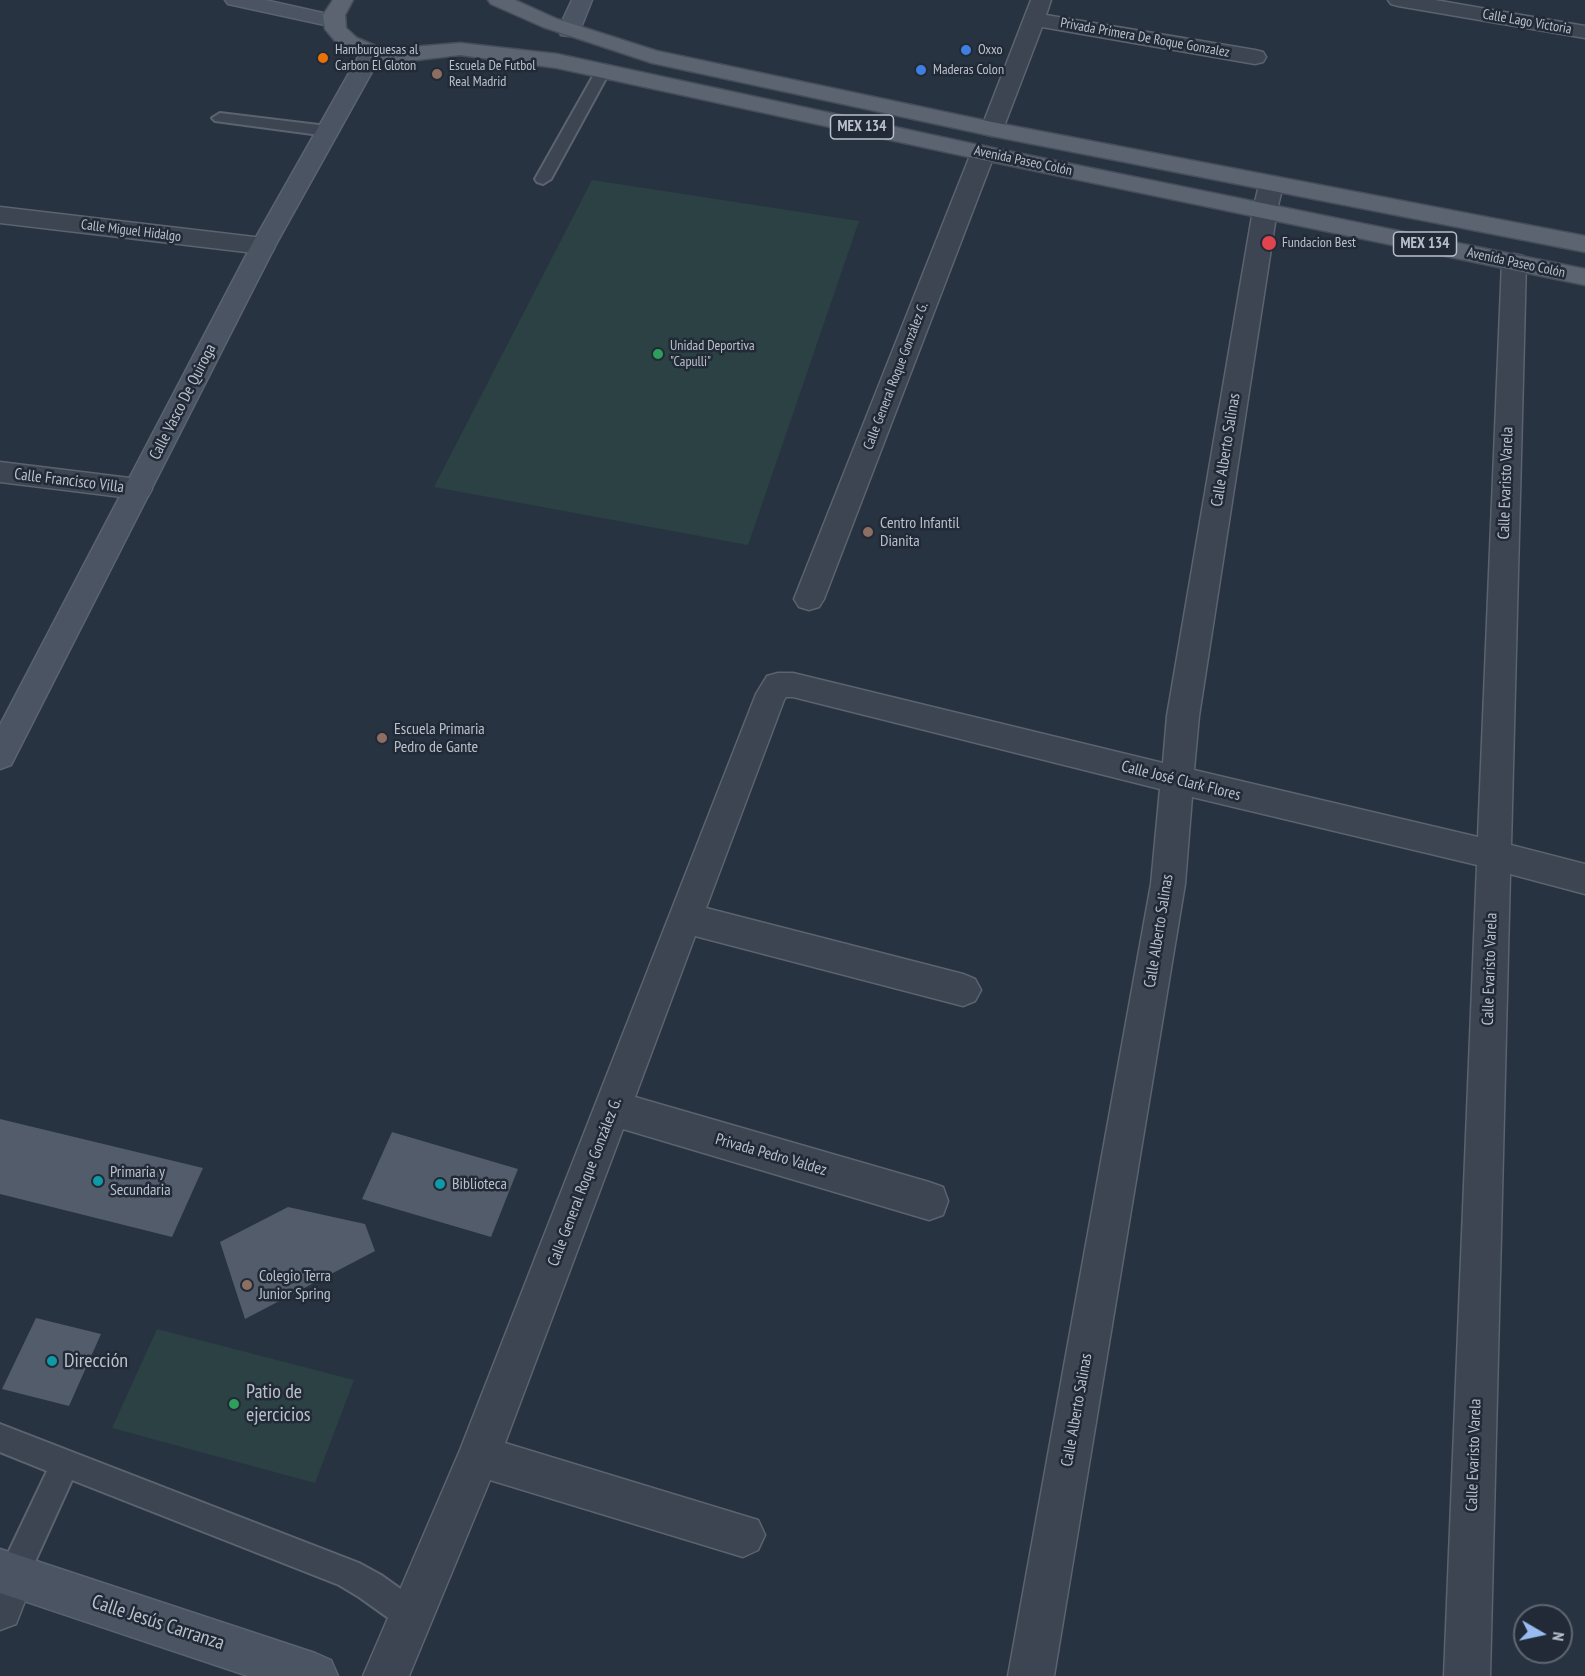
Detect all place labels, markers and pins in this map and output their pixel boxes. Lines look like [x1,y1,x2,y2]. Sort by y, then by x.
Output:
place label: Hamburguesas al Carbon El Gloton [335,42,418,74]
place label: Oxxo [978,42,1002,58]
marker: Oxxo [959,43,973,57]
marker: Hamburguesas al Carbon El Gloton [316,51,330,65]
place label: Escuela De Futbol Real Madrid [449,58,536,90]
place label: Maderas Colon [933,62,1004,78]
marker: Maderas Colon [914,63,928,77]
marker: Escuela De Futbol Real Madrid [430,67,444,81]
marker: Fundacion Best [1260,234,1278,252]
place label: Fundacion Best [1282,235,1356,251]
place label: Unidad Deportiva "Capulli" [670,338,755,370]
marker: Unidad Deportiva "Capulli" [651,347,665,361]
place label: Centro Infantil Dianita [880,513,959,551]
marker: Centro Infantil Dianita [861,525,875,539]
place label: Escuela Primaria Pedro de Gante [394,719,485,757]
marker: Escuela Primaria Pedro de Gante [375,731,389,745]
place label: Primaria y Secundaria [110,1162,171,1200]
marker: Primaria y Secundaria [91,1174,105,1188]
place label: Biblioteca [452,1174,507,1194]
marker: Biblioteca [433,1177,447,1191]
place label: Colegio Terra Junior Spring [259,1266,331,1304]
marker: Colegio Terra Junior Spring [240,1278,254,1292]
place label: Dirección [64,1349,128,1373]
marker: Dirección [45,1354,59,1368]
place label: Patio de ejercicios [246,1380,311,1427]
marker: Patio de ejercicios [227,1397,241,1411]

